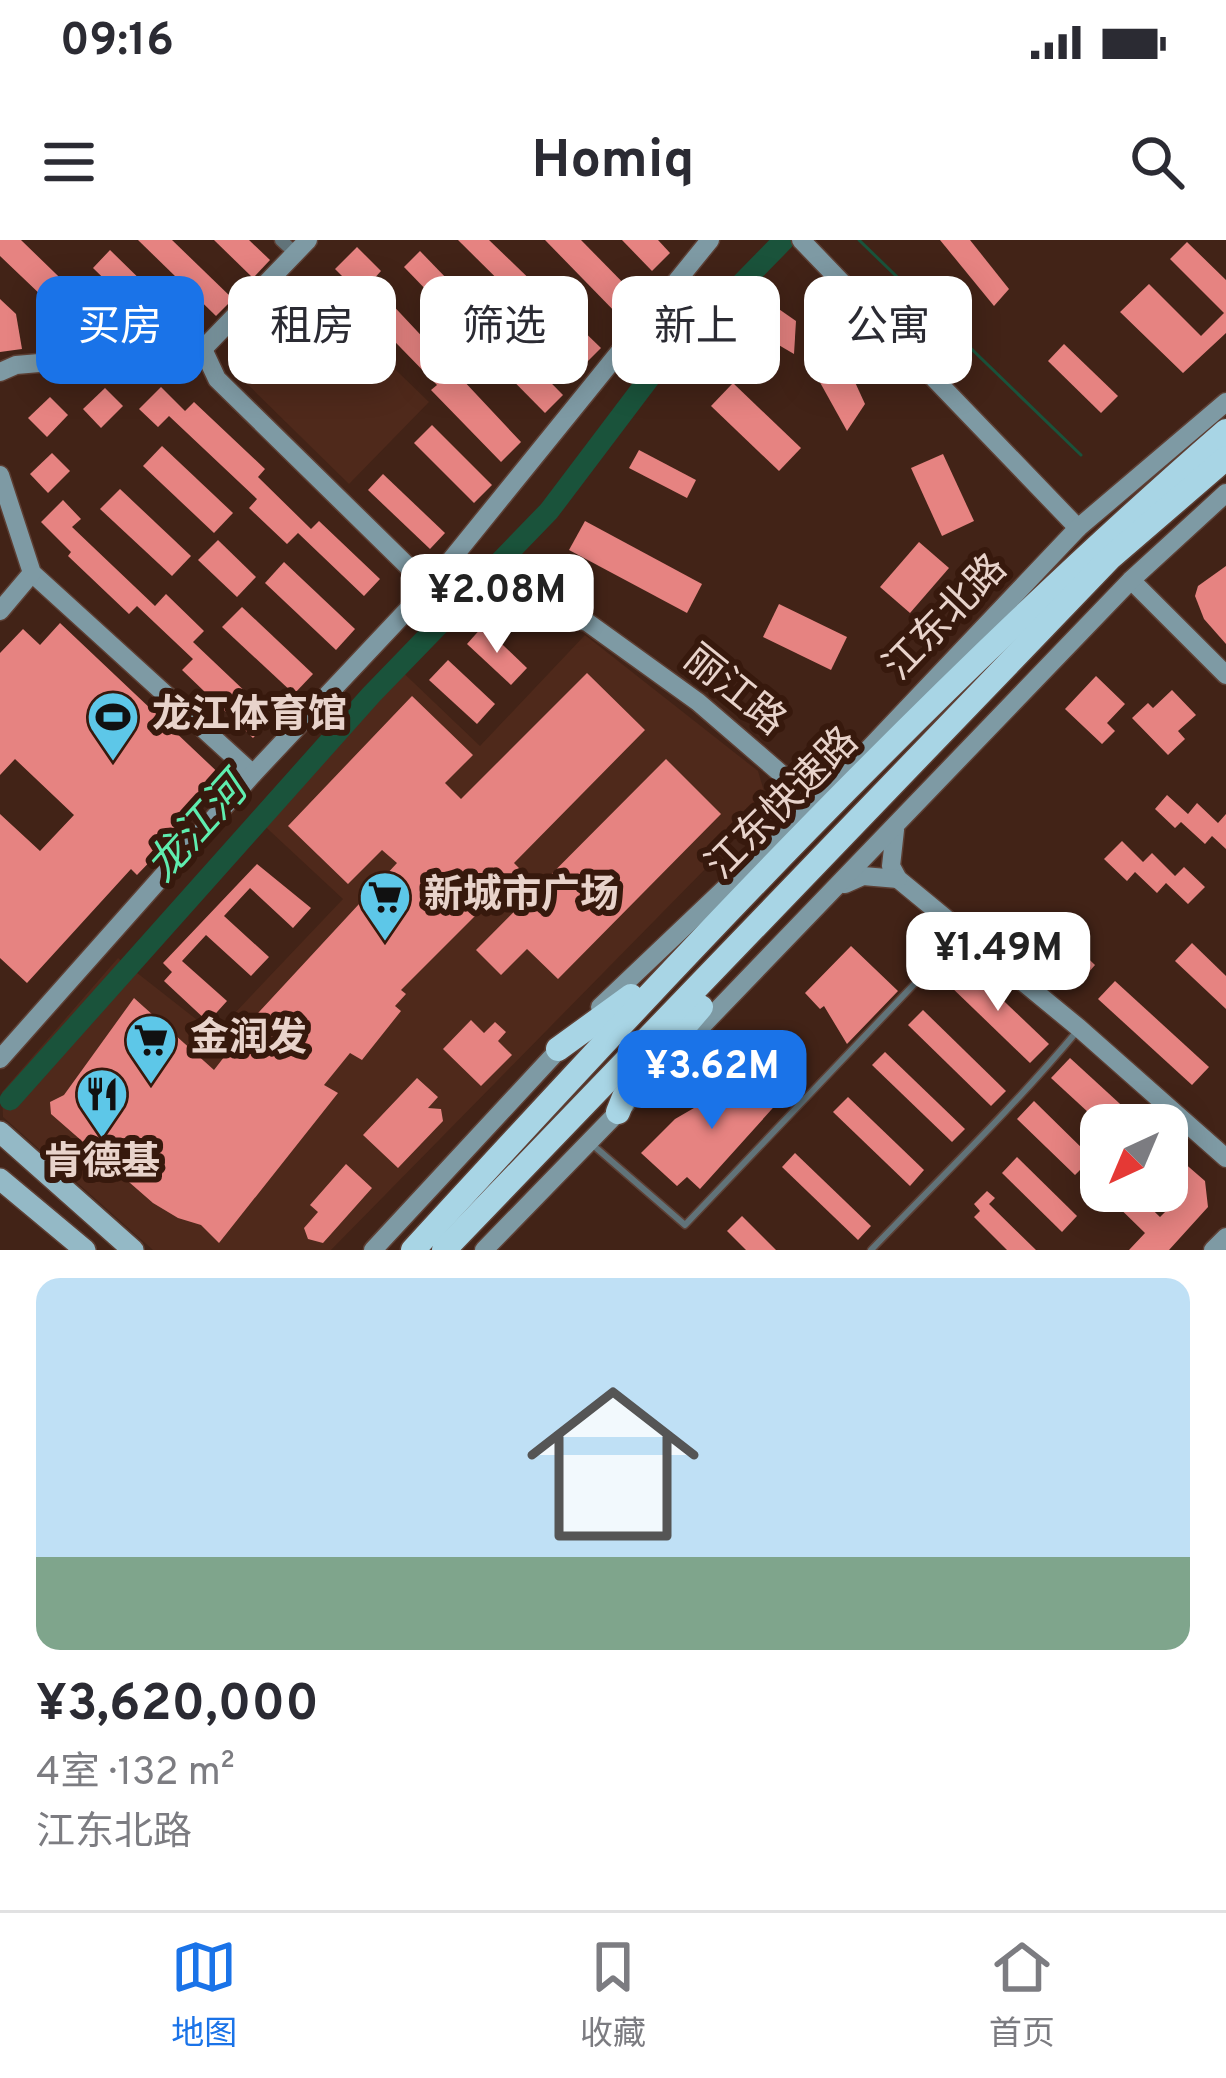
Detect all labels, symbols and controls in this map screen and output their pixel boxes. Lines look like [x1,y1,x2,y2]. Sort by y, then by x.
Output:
text: 09:16 [60,14,174,71]
text: Homiq [532,128,694,197]
icon: menu [36,129,102,195]
icon: search [1124,129,1190,195]
chip: 买房 [36,276,204,384]
chip: 租房 [228,276,396,384]
chip: 筛选 [420,276,588,384]
chip: 新上 [612,276,780,384]
chip: 公寓 [804,276,972,384]
street label: 江东北路 [875,546,1019,692]
pin: ¥2.08M [399,554,595,656]
text: ¥2.08M [428,568,566,617]
street label: 丽江路 [672,636,794,748]
sports icon: 龙江体育馆 [85,689,141,763]
place label: 龙江体育馆 [152,693,347,742]
street label: 江东快速路 [698,719,870,891]
water label: 龙江河 [137,760,266,895]
supermarket icon: 新城市广场 [357,869,413,943]
place label: 新城市广场 [424,873,619,922]
pin: ¥1.49M [900,912,1096,1014]
text: ¥1.49M [933,926,1063,975]
supermarket icon: 金润发 [123,1012,179,1086]
place label: 金润发 [190,1016,307,1065]
pin: ¥3.62M [614,1030,810,1132]
text: ¥3.62M [644,1044,780,1093]
restaurant icon: 肯德基 [74,1066,130,1140]
north arrow [1080,1104,1188,1212]
map controls [1080,1104,1188,1212]
place label: 肯德基 [43,1140,161,1189]
icon: home [505,1356,721,1572]
text: ¥3,620,000 [36,1674,319,1739]
text: 4室 · 132 m² [36,1750,235,1799]
text: 江东北路 [36,1810,192,1859]
tab: 地图 [171,1934,237,2057]
tab: 收藏 [580,1934,646,2057]
tab: 首页 [989,1934,1055,2057]

